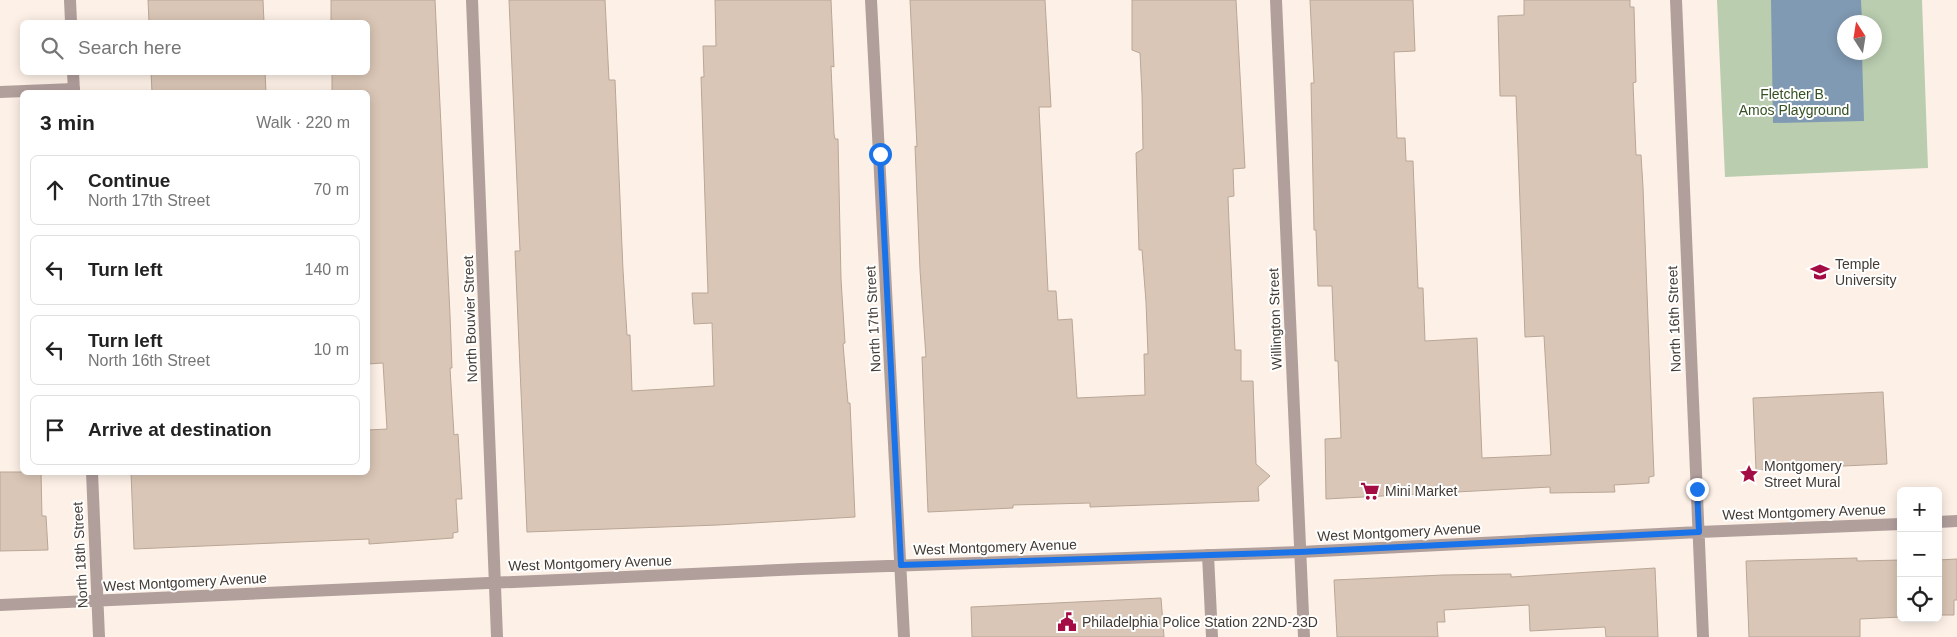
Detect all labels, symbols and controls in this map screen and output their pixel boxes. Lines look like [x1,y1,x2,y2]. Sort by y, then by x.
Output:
north arrow [1837,15,1882,60]
search box [20,20,370,75]
icon: search [38,34,66,62]
text: Search here [78,37,182,58]
park label: Fletcher B. Amos Playground [1739,86,1849,118]
text: 3 min [40,111,95,134]
text: Walk · 220 m [256,114,350,131]
route start [869,143,892,166]
text: Continue [88,170,170,191]
icon: ahead [41,176,69,204]
text: 70 m [313,181,349,198]
text: North 17th Street [88,192,210,209]
street label: North Bouvier Street [460,255,480,383]
icon: left [41,256,69,284]
place label: Temple University [1835,256,1896,288]
text: Turn left [88,259,163,280]
text: 140 m [305,261,349,278]
school or university icon: Temple University [1809,261,1831,283]
street label: North 17th Street [862,265,884,373]
street label: North 16th Street [1664,265,1684,373]
street label: Willington Street [1265,268,1285,370]
text: Turn left [88,330,163,351]
icon: left [41,336,69,364]
text: 10 m [313,341,349,358]
text: North 16th Street [88,352,210,369]
icon: arrive [41,416,69,444]
text: Arrive at destination [88,419,272,440]
place label: Montgomery Street Mural [1764,458,1842,490]
place icon: Montgomery Street Mural [1738,463,1760,485]
route end [1686,478,1709,501]
supermarket icon: Mini Market [1359,480,1381,502]
place label: Mini Market [1385,483,1457,499]
map controls [1897,487,1942,622]
button: + [1897,487,1942,532]
street label: North 18th Street [69,501,91,609]
street label: West Montgomery Avenue [1722,501,1886,523]
street label: West Montgomery Avenue [1317,520,1481,544]
button: − [1897,532,1942,577]
street label: West Montgomery Avenue [913,536,1077,558]
street label: West Montgomery Avenue [508,552,672,574]
street label: West Montgomery Avenue [103,570,267,594]
button: locate [1897,577,1942,622]
public building icon: Philadelphia Police Station 22ND-23D [1056,611,1078,633]
place label: Philadelphia Police Station 22ND-23D [1082,614,1318,630]

